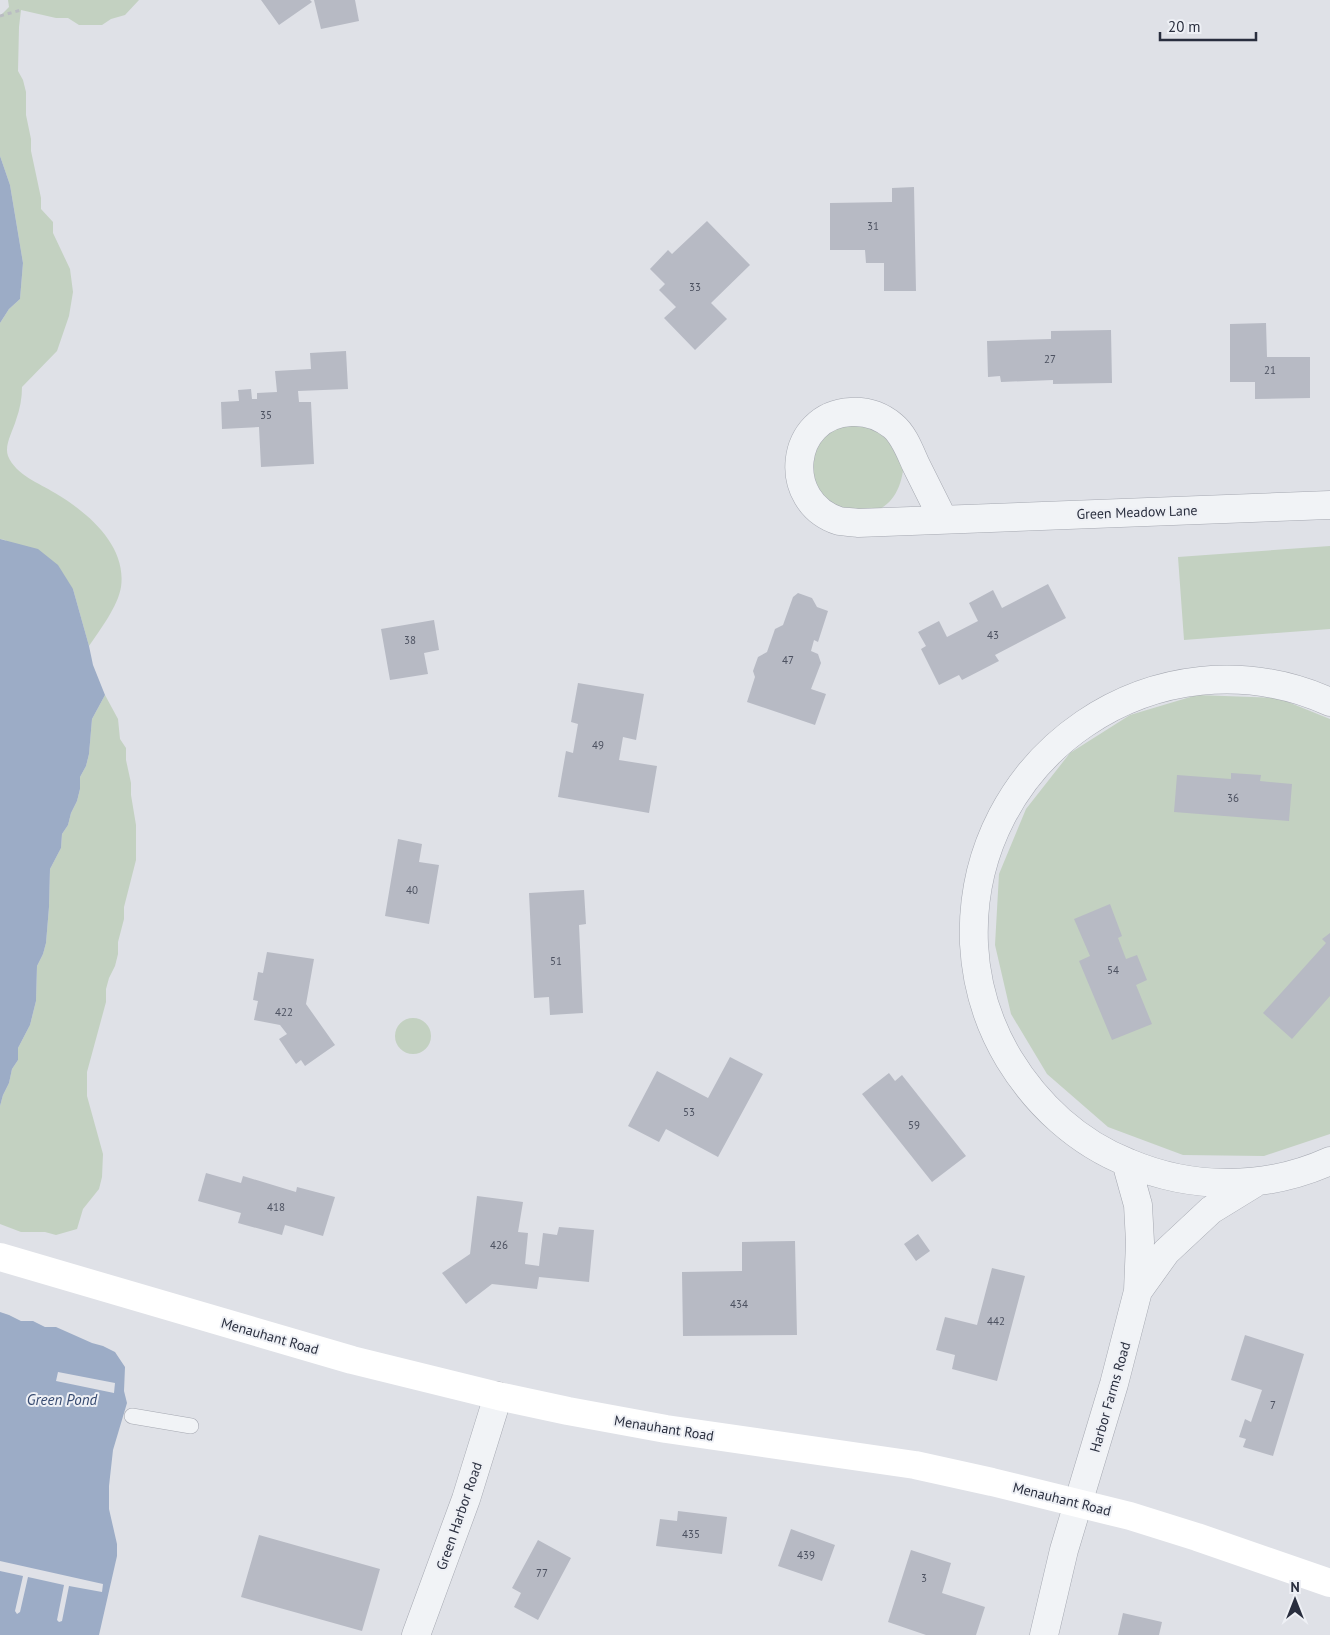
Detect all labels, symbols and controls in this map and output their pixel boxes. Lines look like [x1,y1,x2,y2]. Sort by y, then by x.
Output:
scale bar [1160,10,1256,42]
text: 20 m [1168,17,1201,36]
house number: 31 [867,219,879,233]
house number: 33 [689,280,701,294]
house number: 27 [1044,352,1056,366]
house number: 21 [1264,363,1276,377]
house number: 35 [260,408,272,422]
street label: Green Meadow Lane [1076,501,1198,523]
house number: 43 [987,628,999,642]
house number: 38 [404,633,416,647]
house number: 47 [782,653,794,667]
house number: 49 [592,738,604,752]
house number: 36 [1227,791,1239,805]
house number: 40 [406,883,418,897]
house number: 51 [550,954,562,968]
house number: 54 [1107,963,1119,977]
house number: 422 [275,1005,293,1019]
house number: 53 [683,1105,695,1119]
house number: 59 [908,1118,920,1132]
house number: 418 [267,1200,285,1214]
house number: 426 [490,1238,508,1252]
house number: 434 [730,1297,748,1311]
street label: Menauhant Road [219,1313,321,1359]
house number: 442 [987,1314,1005,1328]
street label: Harbor Farms Road [1086,1340,1134,1454]
water label: Green Pond [27,1390,97,1409]
house number: 7 [1270,1398,1276,1412]
street label: Menauhant Road [613,1411,715,1445]
street label: Green Harbor Road [432,1460,486,1572]
street label: Menauhant Road [1011,1478,1113,1520]
house number: 435 [682,1527,700,1541]
house number: 439 [797,1548,815,1562]
house number: 77 [536,1566,548,1580]
house number: 3 [921,1571,927,1585]
north arrow [1270,1575,1320,1625]
text: N [1290,1578,1300,1596]

